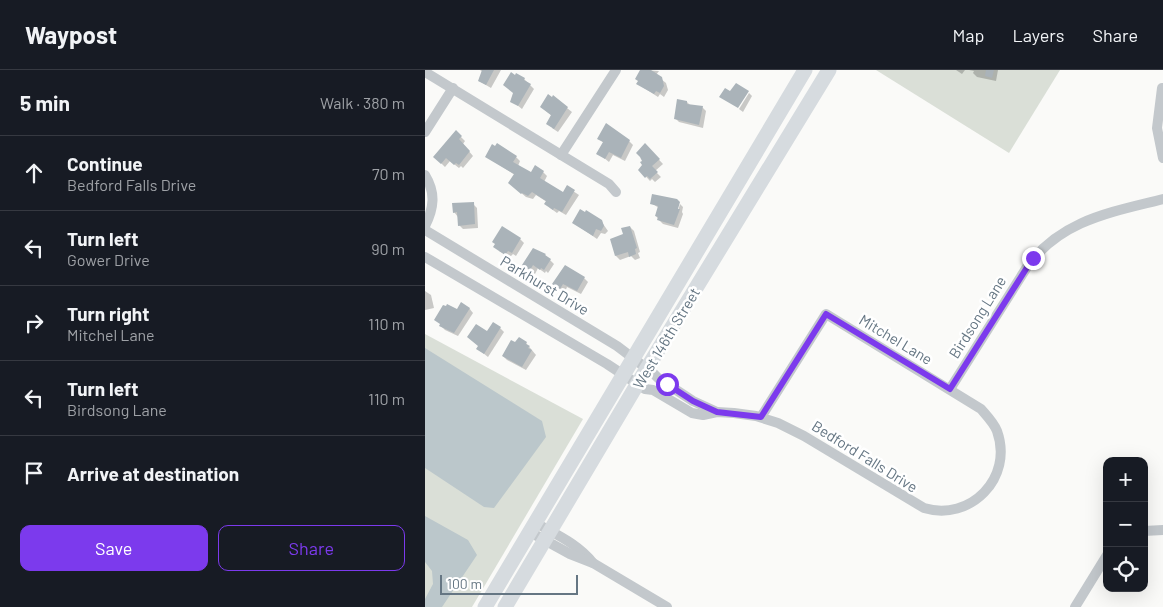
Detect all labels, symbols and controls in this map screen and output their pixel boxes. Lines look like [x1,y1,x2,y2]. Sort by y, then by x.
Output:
text: Waypost [25,20,117,49]
text: Map [952,24,984,46]
text: Layers [1012,24,1065,46]
text: Share [1093,24,1138,46]
text: 5 min [20,90,70,115]
text: Walk · 380 m [320,93,405,112]
text: Continue [67,152,143,175]
icon: ahead [20,159,48,187]
text: 70 m [372,164,405,183]
text: Bedford Falls Drive [67,175,196,194]
text: Turn left [67,227,138,250]
icon: left [20,234,48,262]
text: 90 m [371,239,405,258]
route end [1022,247,1045,270]
text: Gower Drive [67,250,150,269]
street label: Parkhurst Drive [497,252,593,318]
street label: Birdsong Lane [945,273,1009,361]
street label: West 146th Street [629,284,703,392]
text: Turn right [67,302,149,325]
icon: right [20,309,48,337]
street label: Mitchel Lane [856,310,936,368]
text: 110 m [368,314,405,333]
text: Mitchel Lane [67,325,155,344]
route start [656,373,679,396]
text: Turn left [67,377,138,400]
icon: left [20,384,48,412]
text: 110 m [368,389,405,408]
text: Birdsong Lane [67,400,167,419]
street label: Bedford Falls Drive [809,416,921,496]
map controls [1103,457,1148,592]
button: + [1103,457,1148,502]
icon: arrive [20,459,48,487]
text: Arrive at destination [67,462,239,485]
button: − [1103,502,1148,547]
button: Save [20,525,208,571]
button: Share [218,525,405,571]
button: locate [1103,547,1148,592]
scale bar [440,572,577,595]
text: 100 m [447,575,482,592]

